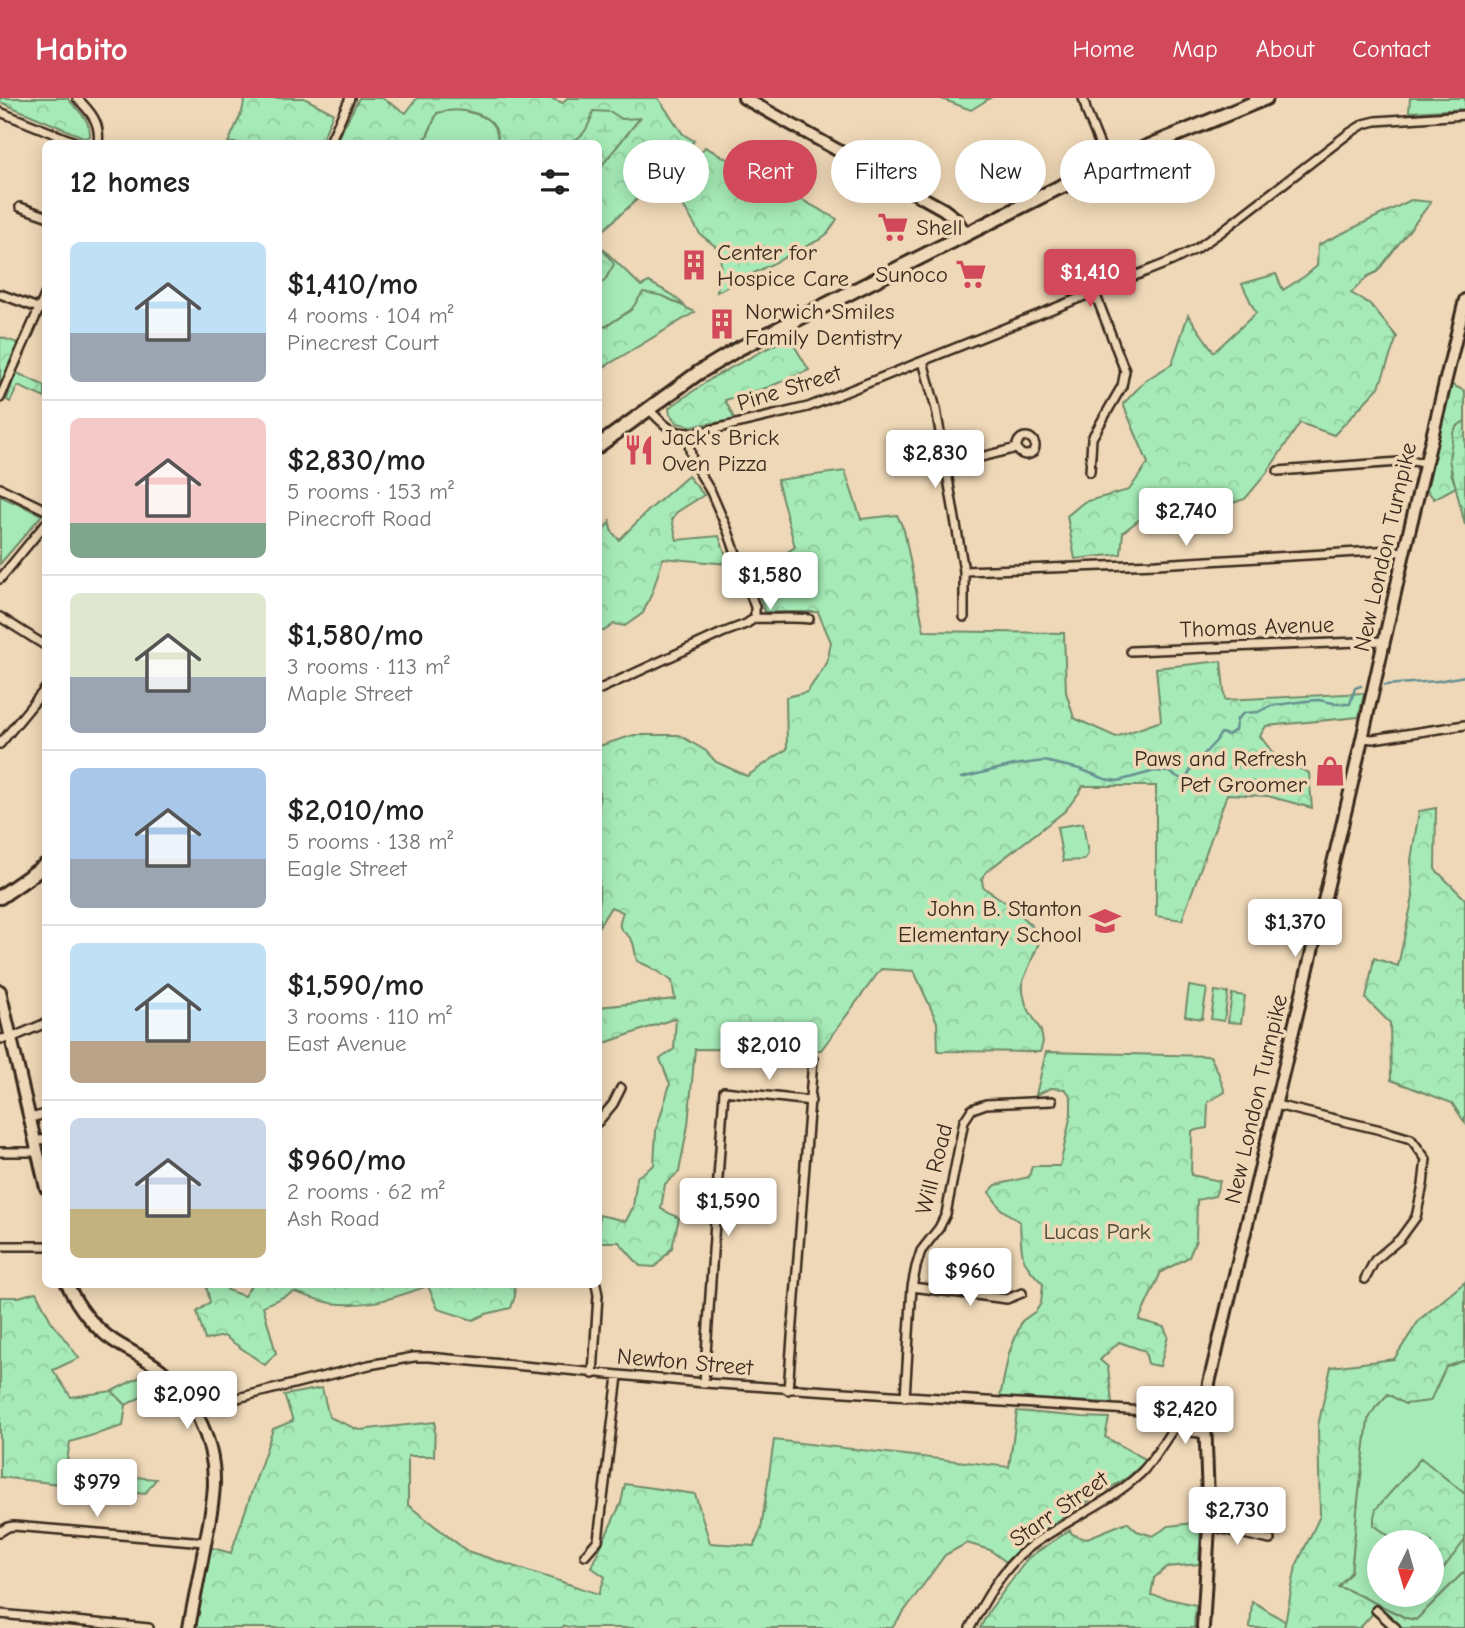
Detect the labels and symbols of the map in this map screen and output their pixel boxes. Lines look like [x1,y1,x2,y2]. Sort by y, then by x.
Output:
supermarket icon: Shell [876,210,910,244]
place label: Shell [916,214,963,241]
place label: Center for Hospice Care [717,239,849,292]
building icon: Center for Hospice Care [677,248,711,282]
pin: $1,410 [1033,250,1147,309]
supermarket icon: Sunoco [954,257,988,291]
place label: Sunoco [875,261,948,288]
place label: Norwich Smiles Family Dentistry [745,298,903,351]
building icon: Norwich Smiles Family Dentistry [705,307,739,341]
street label: Pine Street [734,359,846,417]
place label: Jack's Brick Oven Pizza [662,424,779,477]
pin: $2,830 [878,430,992,490]
restaurant icon: Jack's Brick Oven Pizza [622,433,656,467]
street label: New London Turnpike [1348,440,1422,654]
pin: $2,740 [1129,489,1243,548]
pin: $1,580 [713,552,827,612]
street label: Thomas Avenue [1179,611,1335,643]
place label: Paws and Refresh Pet Groomer [1134,745,1308,798]
shop icon: Paws and Refresh Pet Groomer [1313,754,1347,788]
place label: John B. Stanton Elementary School [898,895,1082,948]
pin: $1,370 [1238,900,1352,959]
school or university icon: John B. Stanton Elementary School [1088,904,1122,938]
street label: New London Turnpike [1219,992,1293,1206]
pin: $2,010 [712,1023,826,1082]
street label: Will Road [910,1121,958,1217]
pin: $1,590 [671,1178,785,1238]
park label: Lucas Park [1043,1218,1151,1245]
pin: $960 [929,1248,1011,1308]
street label: Newton Street [616,1343,756,1382]
pin: $2,090 [130,1372,244,1431]
pin: $2,420 [1128,1386,1242,1446]
pin: $979 [56,1460,138,1519]
street label: Starr Street [1005,1464,1115,1553]
pin: $2,730 [1180,1488,1294,1547]
north arrow [1367,1530,1444,1606]

